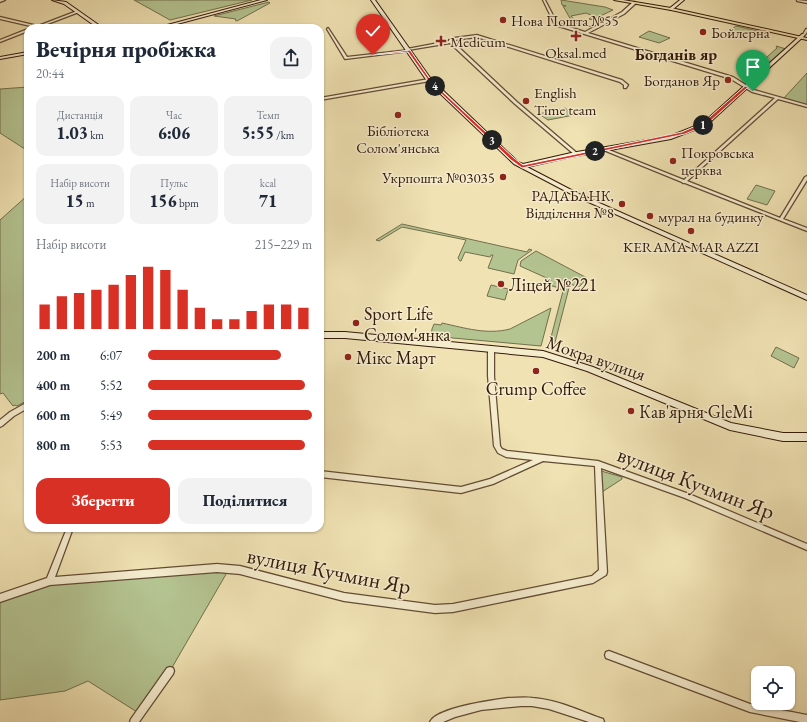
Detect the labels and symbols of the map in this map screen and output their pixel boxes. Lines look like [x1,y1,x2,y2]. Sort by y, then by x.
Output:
place label: Нова Пошта №55 [511,11,619,30]
pin [356,14,390,55]
marker: Нова Пошта №55 [498,15,508,25]
place label: Бойлерна [711,23,770,42]
marker: Бойлерна [698,27,708,37]
marker: Oksal.med [570,30,582,42]
place label: Medicum [450,32,506,51]
marker: Medicum [435,35,447,47]
place label: Oksal.med [545,43,607,62]
district label: Богданів яр [635,44,717,65]
pin [736,50,770,91]
place label: Богданов Яр [643,71,720,90]
marker: Богданов Яр [723,75,733,85]
pin: 4 [425,76,445,96]
place label: English Time team [534,83,597,119]
marker: English Time team [521,96,531,106]
marker: Бібліотека Солом'янська [393,110,403,120]
pin: 1 [693,115,713,135]
place label: Бібліотека Солом'янська [356,121,440,157]
pin: 3 [482,130,502,150]
pin: 2 [585,141,605,161]
place label: Покровська церква [681,143,754,179]
marker: Покровська церква [668,156,678,166]
place label: Укрпошта №03035 [381,168,495,187]
marker: Укрпошта №03035 [498,172,508,182]
place label: РАДАБАНК, Відділення №8 [526,186,614,222]
marker: РАДАБАНК, Відділення №8 [617,199,627,209]
place label: мурал на будинку [658,207,764,226]
marker: мурал на будинку [645,211,655,221]
marker: KERAMA MARAZZI [686,226,696,236]
place label: KERAMA MARAZZI [623,237,759,256]
place label: Ліцей №221 [509,273,597,296]
marker: Ліцей №221 [496,279,506,289]
place label: Sport Life Солом'янка [364,302,451,346]
marker: Sport Life Солом'янка [351,318,361,328]
street label: Мокра вулиця [543,330,649,386]
place label: Мікс Март [356,346,436,369]
marker: Мікс Март [343,352,353,362]
marker: Crump Coffee [531,366,541,376]
place label: Crump Coffee [486,377,586,400]
place label: Кав'ярня GleMi [639,400,753,423]
marker: Кав'ярня GleMi [626,406,636,416]
street label: вулиця Кучмин Яр [613,440,779,526]
street label: вулиця Кучмин Яр [245,541,413,601]

